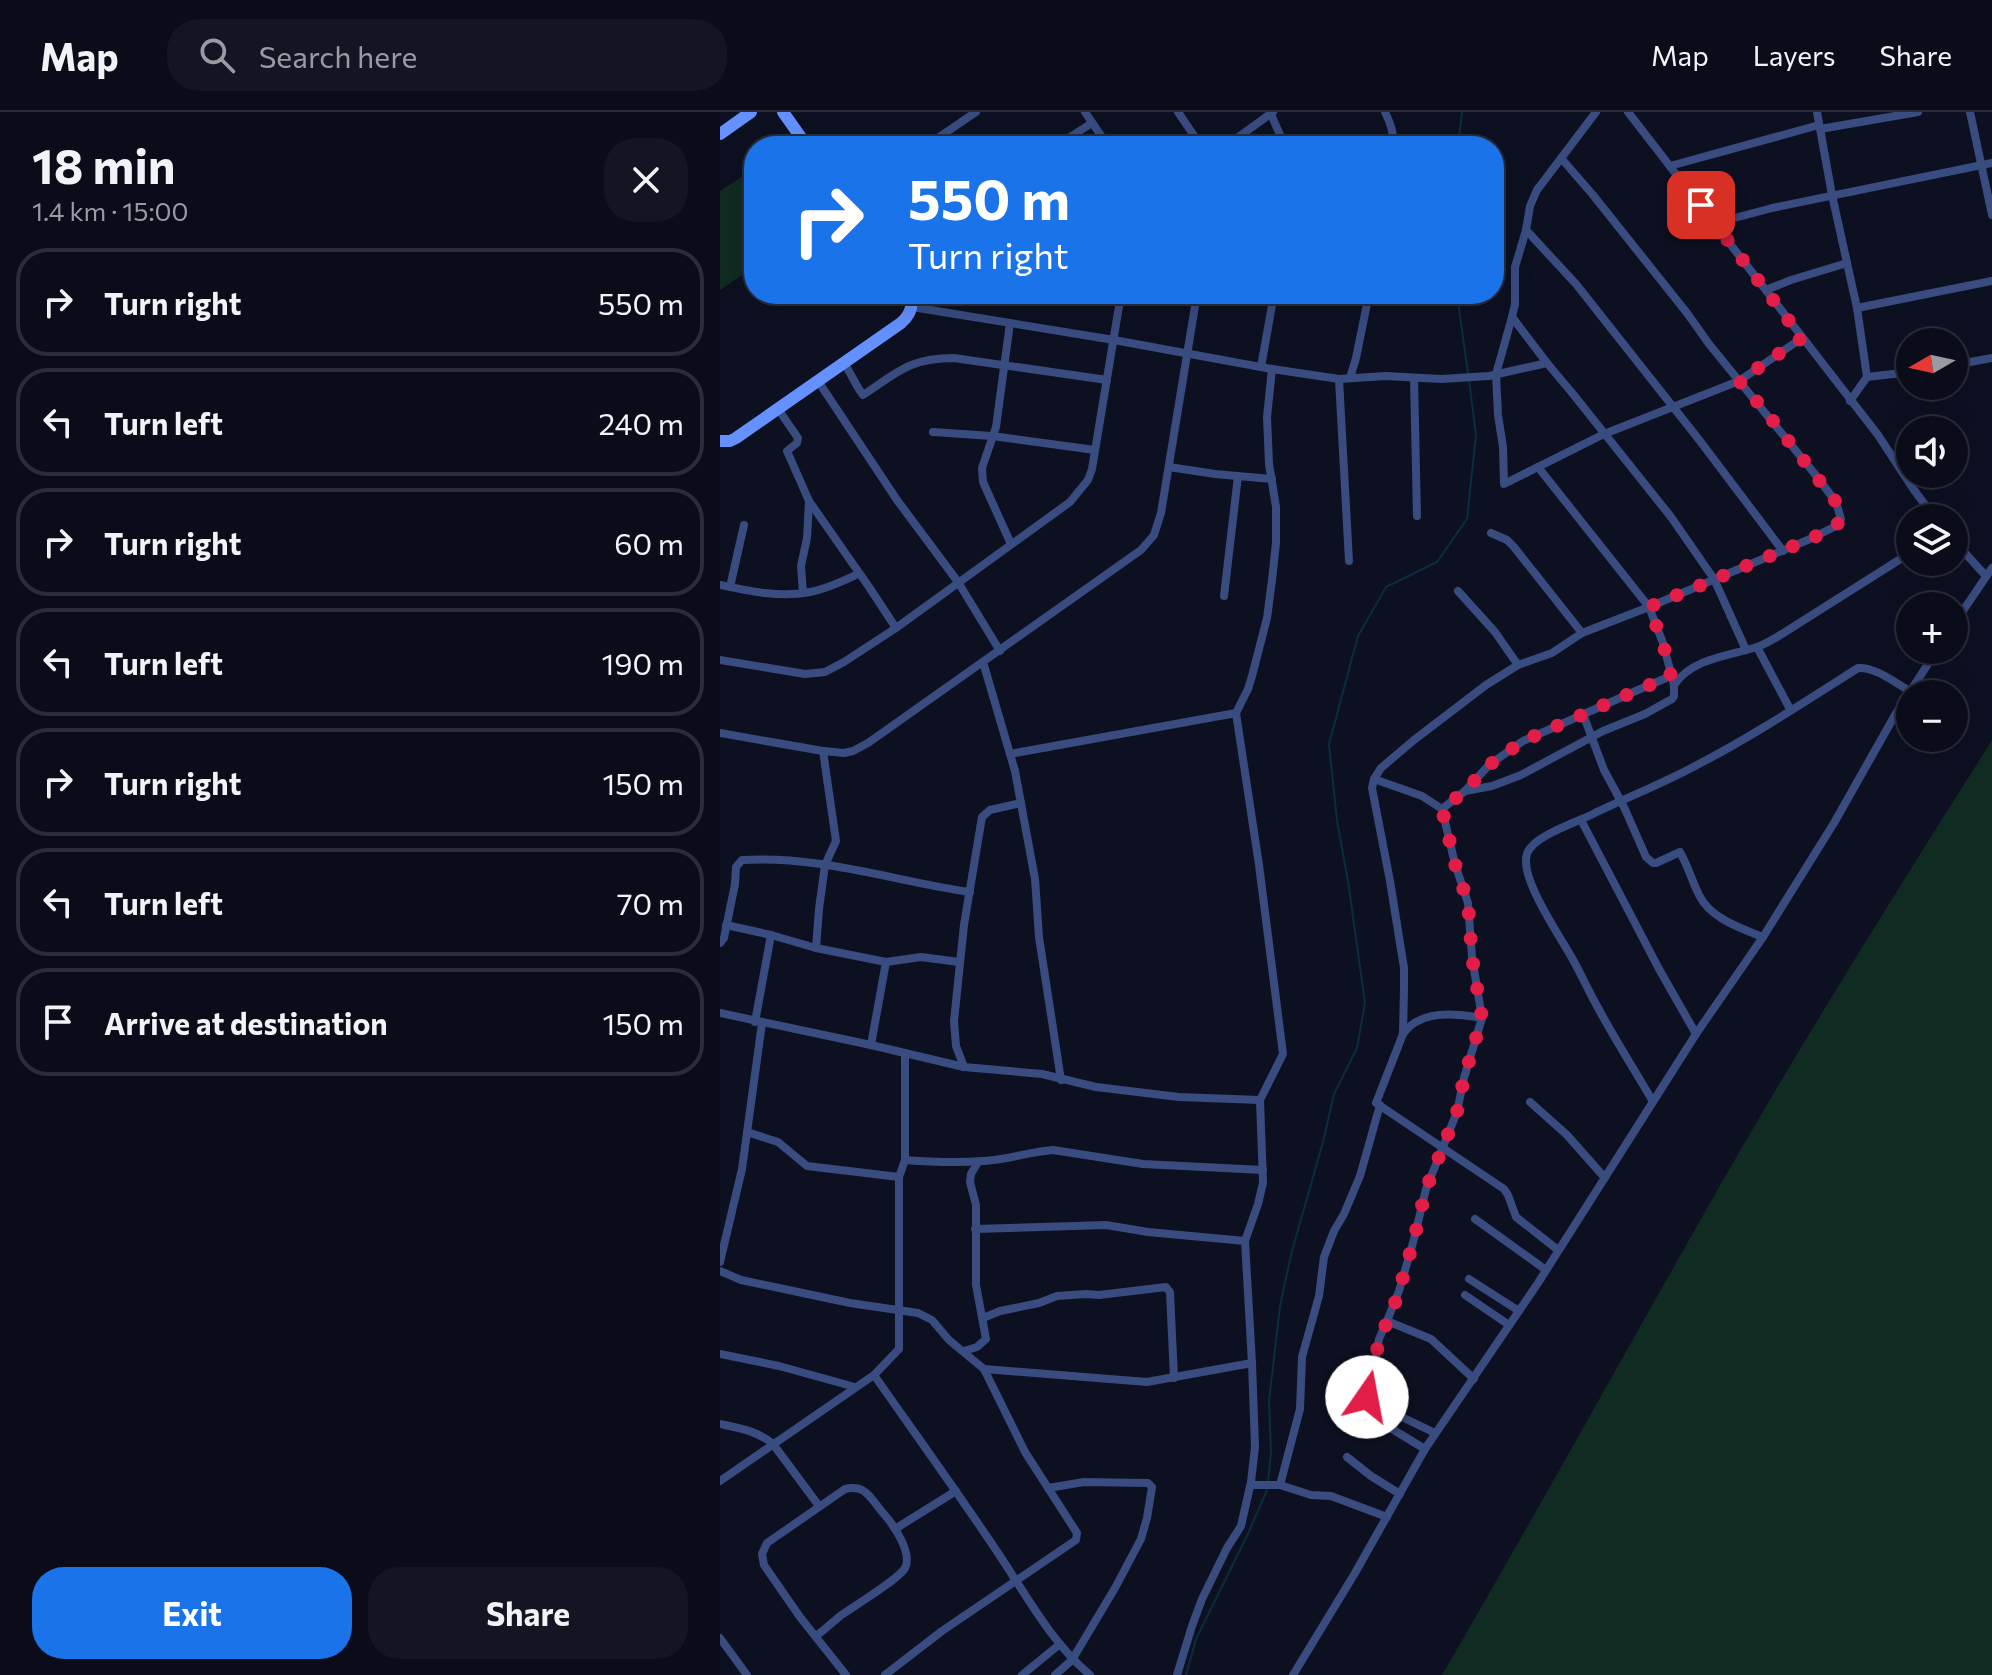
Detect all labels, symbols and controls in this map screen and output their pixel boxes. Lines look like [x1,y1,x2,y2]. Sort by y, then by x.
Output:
search box [167,19,727,91]
text: Map [40,32,119,79]
icon: search [195,33,239,77]
text: Search here [259,37,417,74]
text: Map [1651,38,1709,72]
text: Layers [1753,38,1835,72]
text: Share [1879,38,1952,72]
text: 18 min [32,135,176,194]
button: close [604,138,688,222]
text: 550 m [908,163,1070,232]
icon: right [776,168,880,272]
pin [1667,171,1735,239]
icon: arrive [1679,183,1723,227]
text: 1.4 km · 15:00 [32,195,188,226]
text: Turn right [908,232,1069,276]
icon: right [36,280,80,324]
text: Turn right [104,284,241,321]
text: 550 m [598,284,684,321]
north arrow [1896,328,1968,400]
map controls [1896,328,1968,752]
icon: left [36,400,80,444]
text: Turn left [104,404,223,441]
text: 240 m [598,404,684,441]
button: sound [1896,416,1968,488]
button: layers [1896,504,1968,576]
icon: right [36,520,80,564]
text: Turn right [104,524,241,561]
text: 60 m [614,524,684,561]
button: + [1896,592,1968,664]
icon: left [36,640,80,684]
text: Turn left [104,644,223,681]
text: 190 m [601,644,684,681]
button: − [1896,680,1968,752]
icon: right [36,760,80,804]
text: Turn right [104,764,241,801]
text: 150 m [602,764,684,801]
icon: left [36,880,80,924]
text: Turn left [104,884,223,921]
text: 70 m [617,884,684,921]
icon: arrive [36,1000,80,1044]
text: Arrive at destination [104,1004,388,1041]
text: 150 m [602,1004,684,1041]
position arrow [1325,1355,1409,1439]
button: Exit [32,1567,352,1659]
button: Share [368,1567,688,1659]

